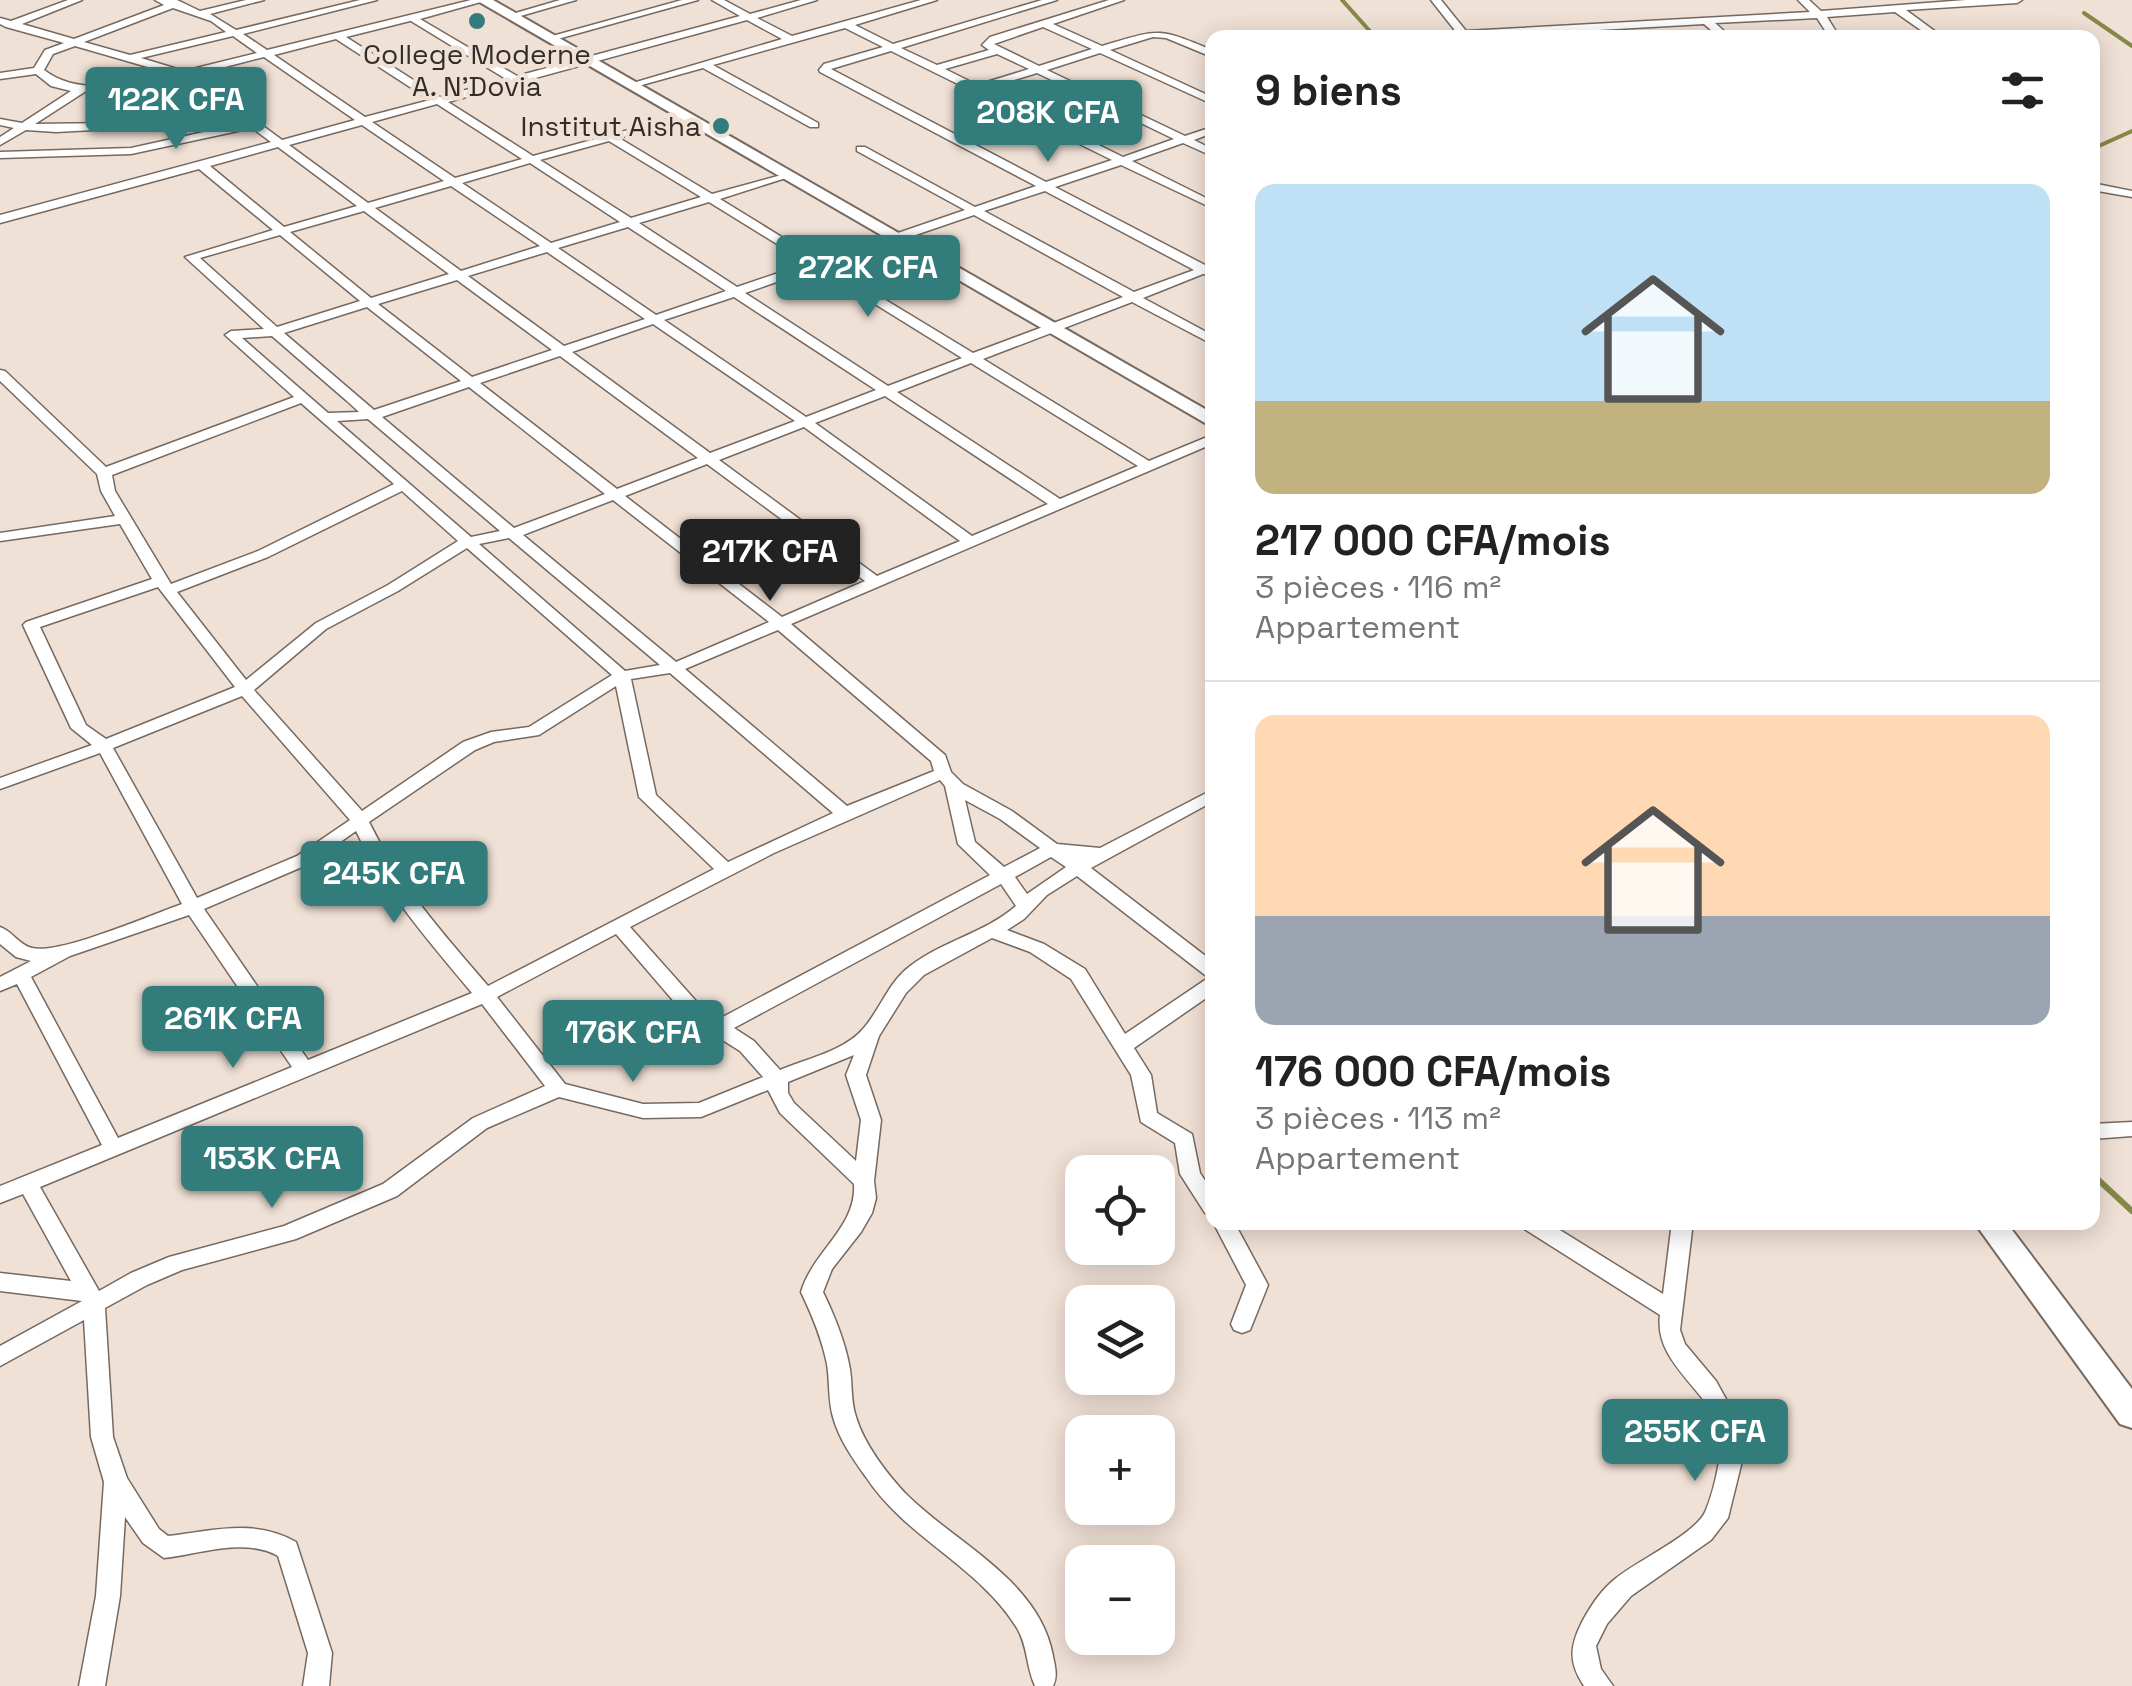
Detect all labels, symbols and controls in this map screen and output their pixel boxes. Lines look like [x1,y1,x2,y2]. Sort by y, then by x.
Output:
marker: College Moderne A. N'Dovia [466,10,488,32]
place label: College Moderne A. N'Dovia [363,36,591,104]
icon: filters [1995,63,2050,118]
text: 9 biens [1255,64,1402,117]
pin: 122K CFA [73,67,279,152]
text: 122K CFA [107,79,245,119]
pin: 208K CFA [945,80,1151,165]
text: 208K CFA [976,92,1120,132]
place label: Institut Aisha [521,108,701,144]
marker: Institut Aisha [710,115,732,137]
pin: 272K CFA [765,235,971,320]
text: 272K CFA [798,247,938,287]
icon: home [1563,249,1743,429]
text: 217 000 CFA/mois [1255,514,1611,567]
pin: 217K CFA [667,519,873,604]
text: 217K CFA [702,531,838,571]
text: 3 pièces · 116 m² [1255,567,1501,607]
text: Appartement [1255,607,1460,647]
icon: home [1563,780,1743,960]
pin: 245K CFA [291,841,497,926]
text: 245K CFA [323,853,465,893]
pin: 261K CFA [130,986,336,1071]
text: 261K CFA [164,998,302,1038]
pin: 176K CFA [530,1000,736,1085]
text: 176K CFA [565,1012,701,1052]
text: 176 000 CFA/mois [1255,1045,1611,1098]
text: 3 pièces · 113 m² [1255,1098,1501,1138]
pin: 153K CFA [169,1126,375,1211]
text: 153K CFA [203,1138,341,1178]
text: Appartement [1255,1138,1460,1178]
map controls [1065,1155,1175,1655]
button: locate [1065,1155,1175,1265]
button: layers [1065,1285,1175,1395]
pin: 255K CFA [1592,1399,1798,1484]
text: 255K CFA [1624,1411,1766,1451]
button: + [1065,1415,1175,1525]
button: − [1065,1545,1175,1655]

